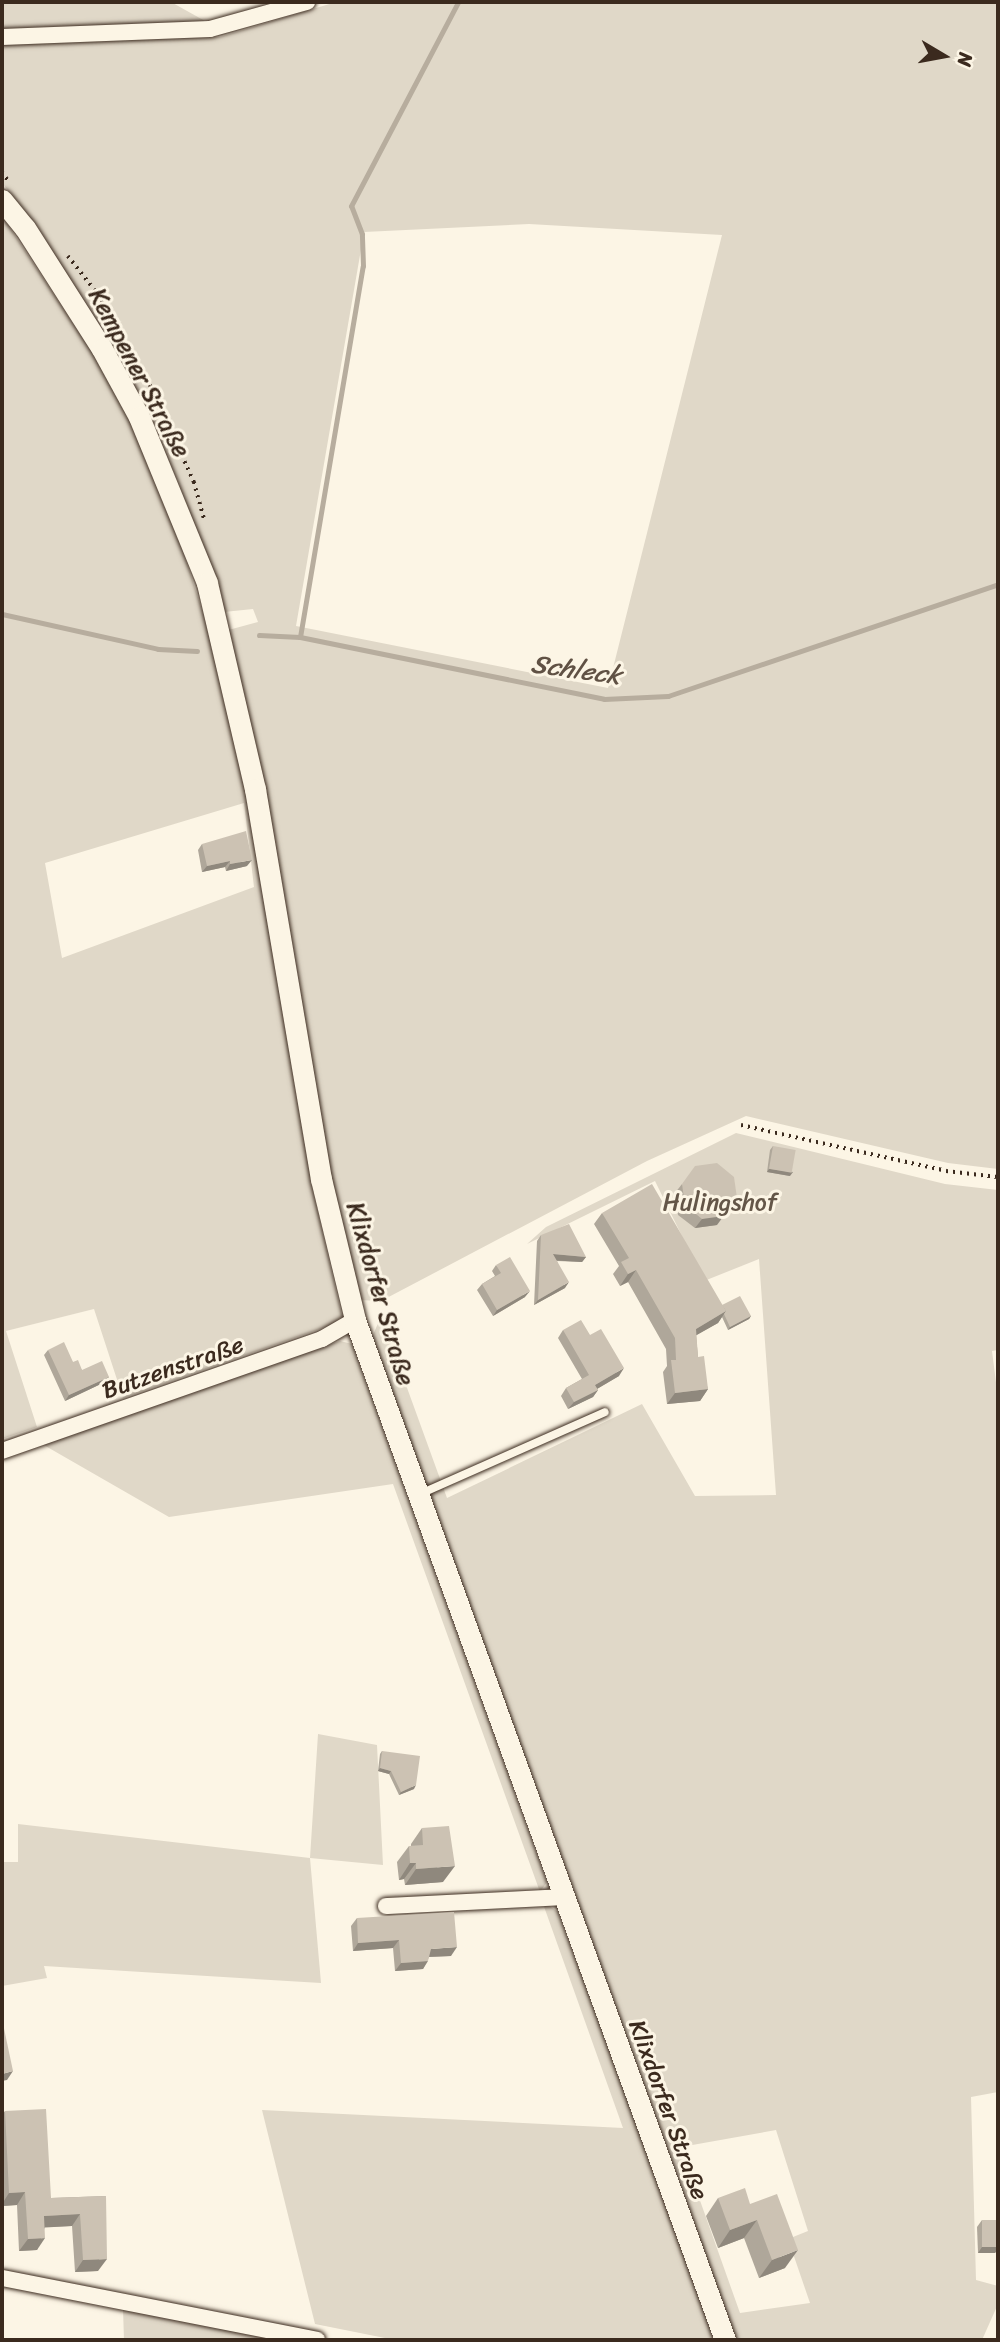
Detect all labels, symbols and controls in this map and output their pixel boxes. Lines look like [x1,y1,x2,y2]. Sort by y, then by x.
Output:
north arrow [909,21,979,91]
text: N [948,50,983,69]
street label: Kempener Straße [82,284,196,462]
water label: Schleck [529,648,623,692]
park label: Hulingshof [663,1189,777,1217]
street label: Klixdorfer Straße [340,1199,420,1389]
street label: Butzenstraße [99,1330,247,1406]
street label: Klixdorfer Straße [622,2016,714,2204]

